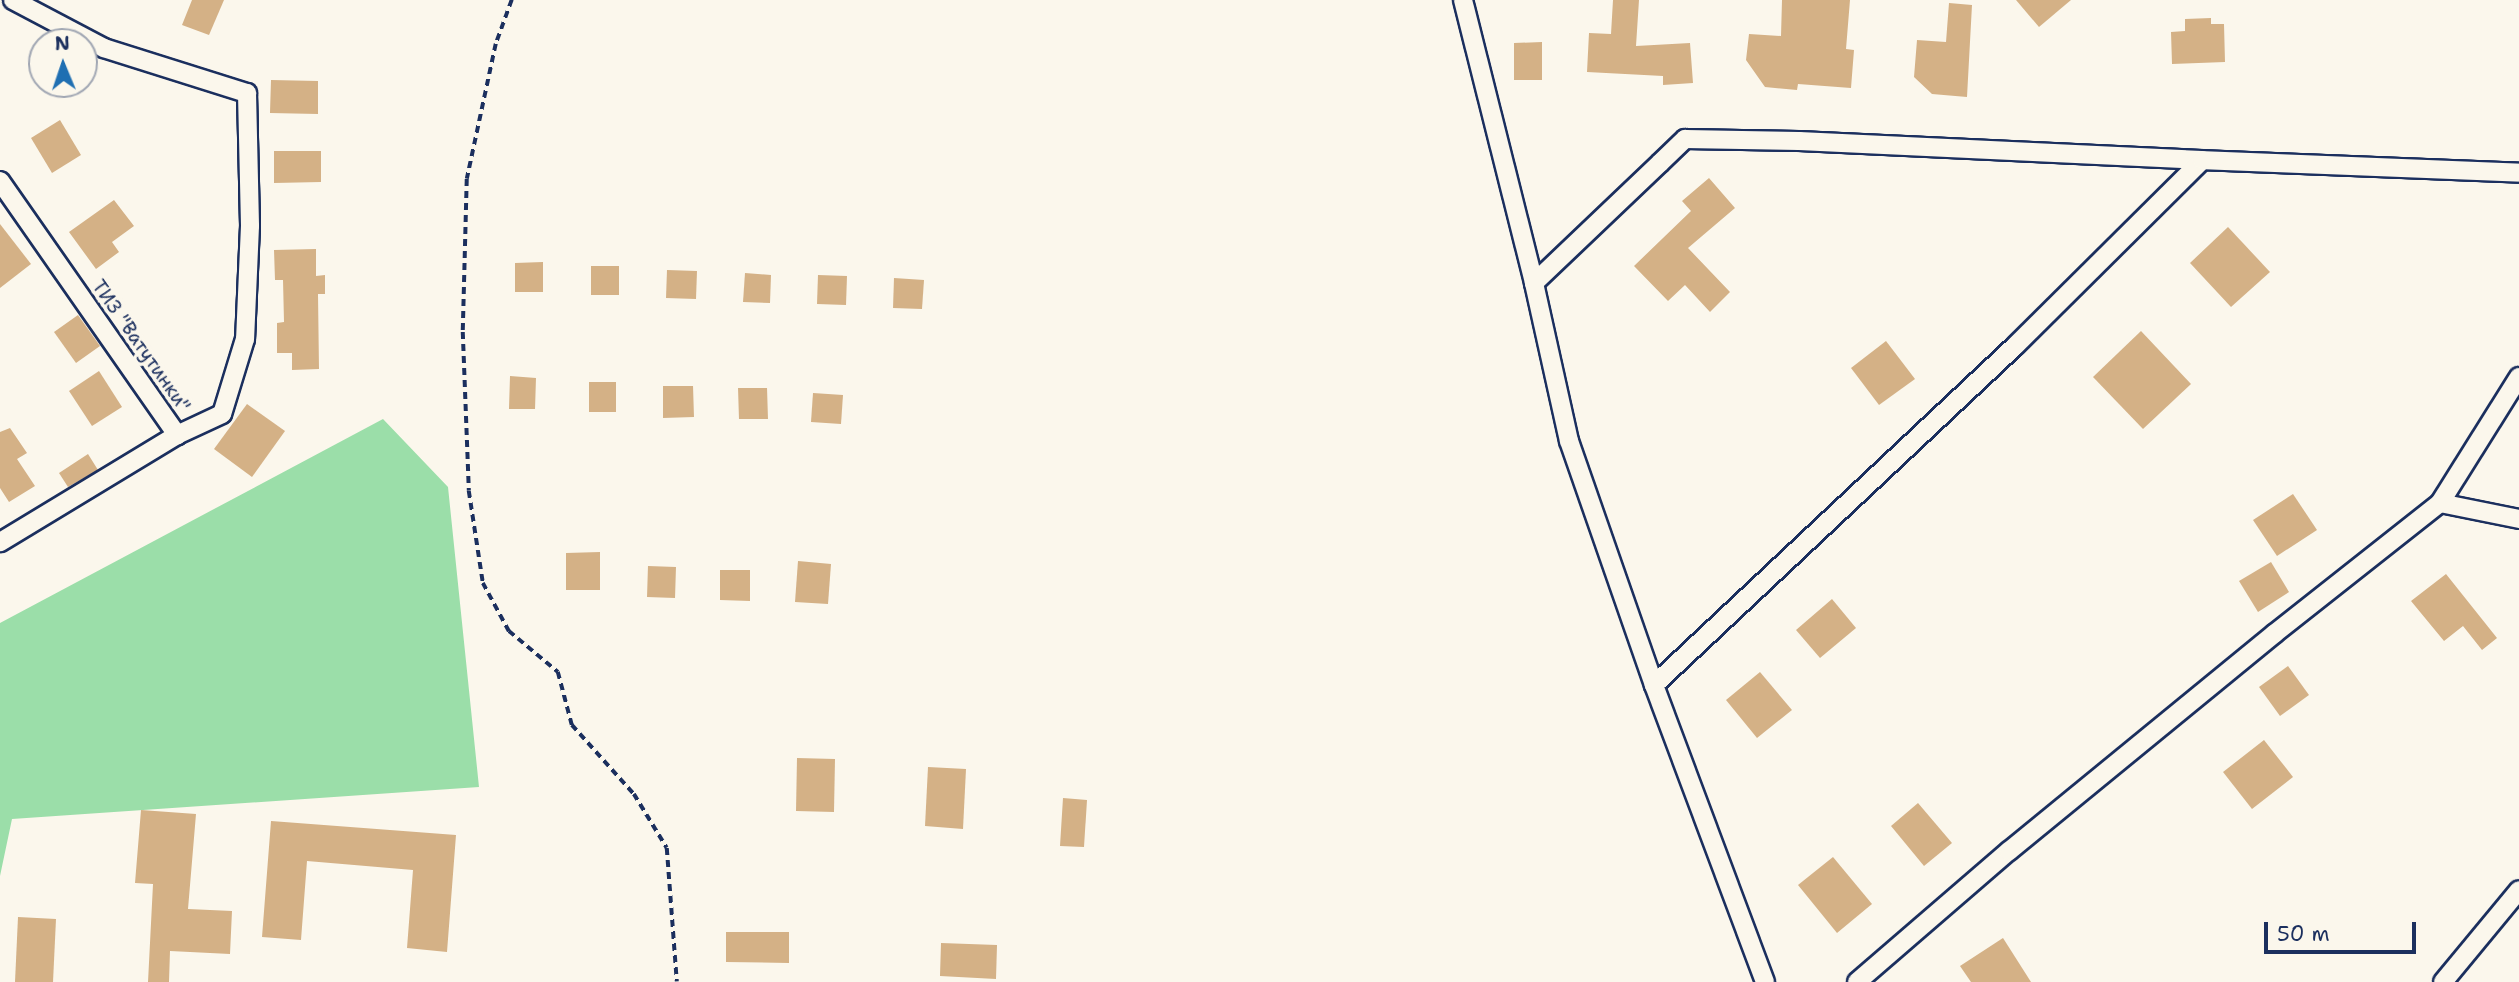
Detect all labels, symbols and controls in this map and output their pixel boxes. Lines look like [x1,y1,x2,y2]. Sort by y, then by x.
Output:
north arrow [28,28,98,98]
text: N [54,31,70,56]
street label: ТИЗ "Ватутинки" [87,276,195,416]
scale bar [2267,908,2419,952]
text: 50 m [2277,920,2330,948]

